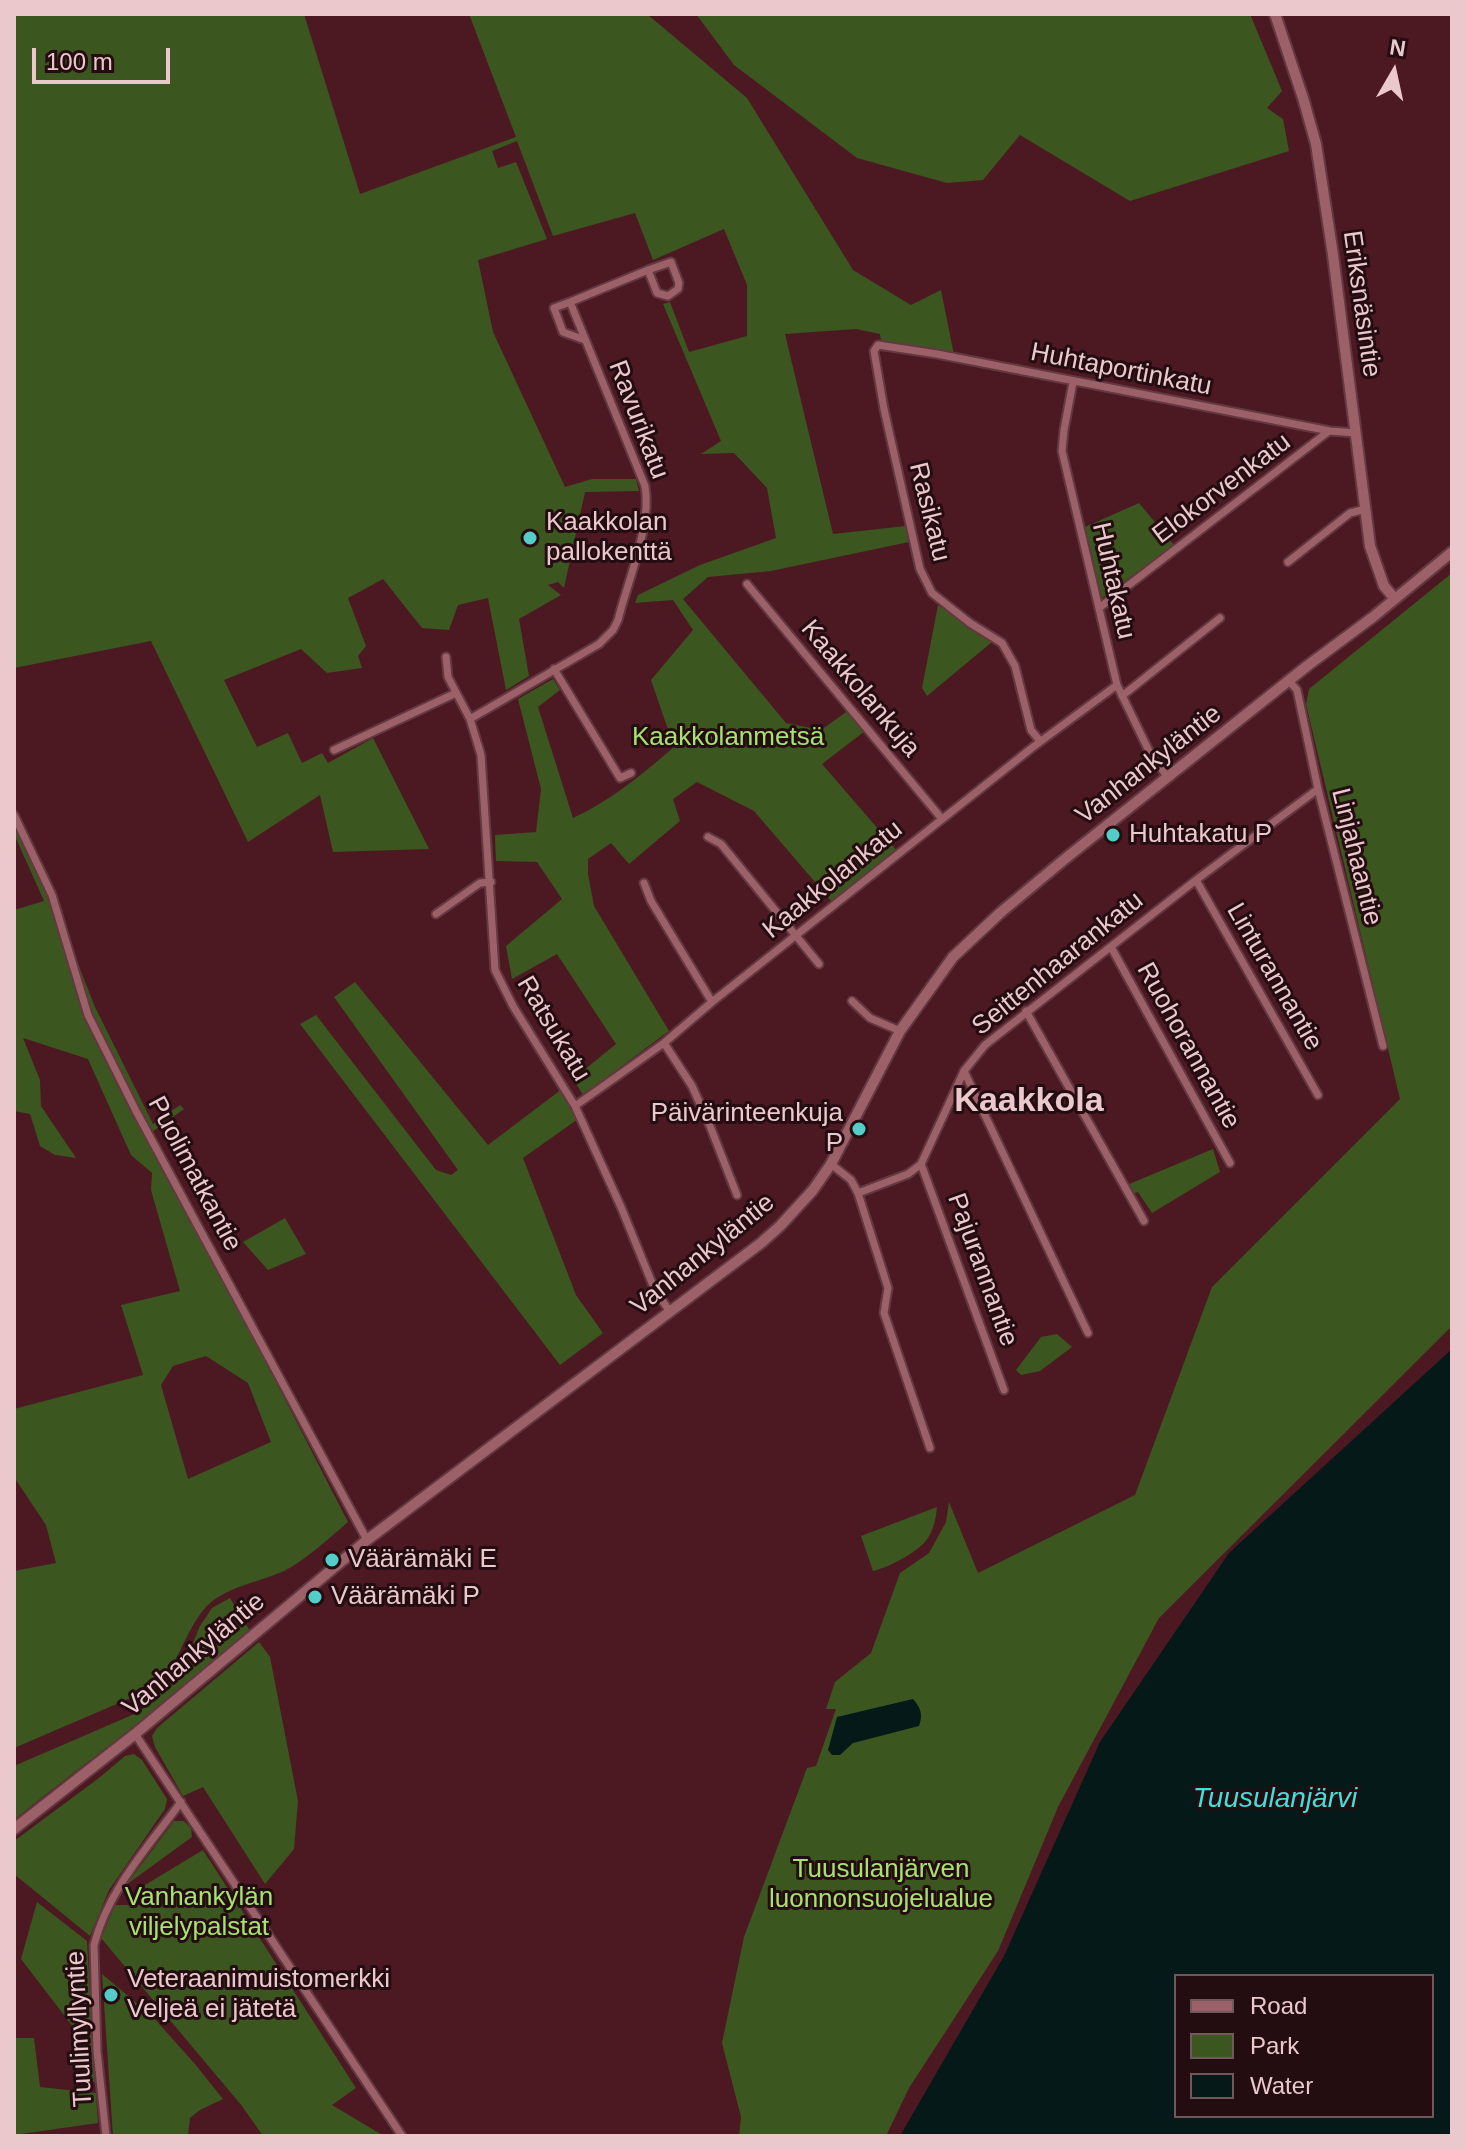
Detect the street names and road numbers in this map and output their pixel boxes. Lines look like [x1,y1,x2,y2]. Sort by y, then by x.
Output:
street label: Eriksnäsintie [1335,229,1387,379]
street label: Huhtaportinkatu [1028,337,1214,403]
street label: Ravurikatu [601,356,675,484]
street label: Elokorvenkatu [1147,427,1297,551]
street label: Rasikatu [902,459,956,565]
street label: Huhtakatu [1084,520,1142,642]
street label: Kaakkolankuja [794,614,926,764]
street label: Vanhankyläntie [1070,699,1228,831]
street label: Linjahaantie [1324,785,1388,929]
street label: Kaakkolankatu [757,814,909,946]
street label: Seittenhaarankatu [966,885,1150,1043]
street label: Linturannantie [1219,898,1329,1056]
street label: Ruohorannantie [1130,958,1246,1134]
street label: Ratsukatu [509,971,597,1087]
street label: Puolimatkantie [140,1091,248,1257]
street label: Vanhankyläntie [625,1188,781,1322]
street label: Pajurannantie [940,1189,1024,1351]
street label: Vanhankyläntie [117,1587,271,1723]
street label: Tuulimyllyntie [60,1950,100,2108]

